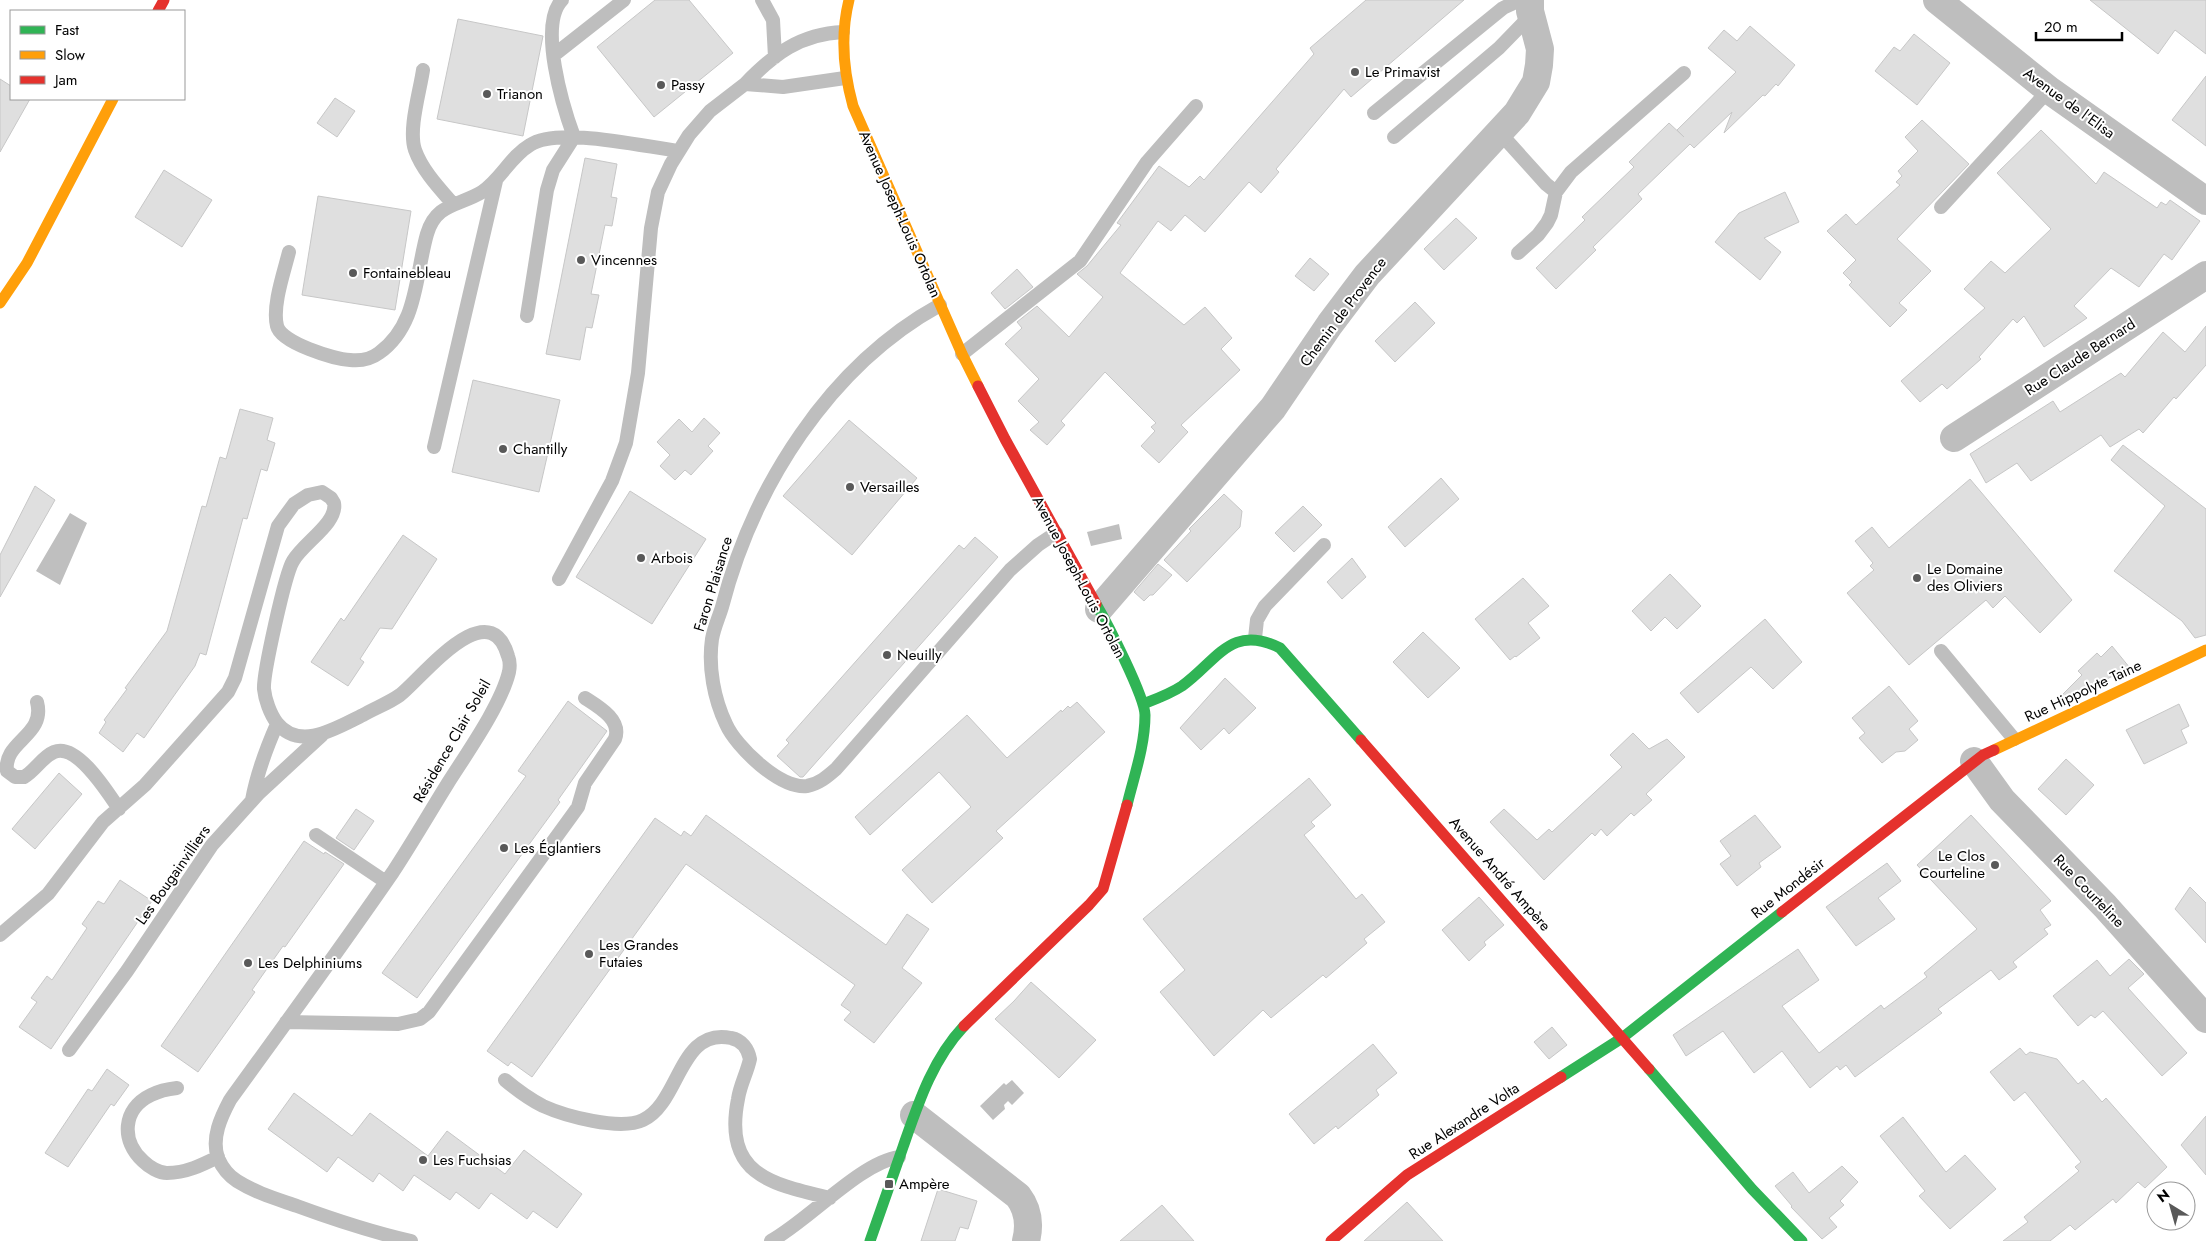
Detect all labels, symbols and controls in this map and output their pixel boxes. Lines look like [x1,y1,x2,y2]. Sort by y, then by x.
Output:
legend [10,10,185,100]
scale bar [2036,10,2122,42]
text: 20 m [2044,16,2078,38]
text: Fast [55,19,79,41]
text: Slow [55,44,86,66]
place label: Le Primavist [1365,61,1440,83]
street label: Avenue de l'Elisa [2019,62,2119,144]
marker: Le Primavist [1349,66,1361,78]
text: Jam [53,69,78,91]
place label: Passy [671,74,705,96]
marker: Passy [655,79,667,91]
place label: Trianon [497,83,543,105]
marker: Trianon [481,88,493,100]
street label: Avenue Joseph-Louis Ortolan [853,127,947,301]
place label: Vincennes [591,249,657,271]
street label: Chemin de Provence [1294,252,1392,371]
marker: Vincennes [575,254,587,266]
place label: Fontainebleau [363,262,451,284]
marker: Fontainebleau [347,267,359,279]
street label: Rue Claude Bernard [2020,313,2140,401]
place label: Chantilly [513,438,568,460]
marker: Chantilly [497,443,509,455]
place label: Versailles [860,476,919,498]
marker: Versailles [844,481,856,493]
street label: Avenue Joseph-Louis Ortolan [1027,492,1131,662]
street label: Faron Plaisance [688,533,738,634]
place label: Arbois [651,547,693,569]
marker: Arbois [635,552,647,564]
place label: Le Domaine des Oliviers [1927,558,2003,597]
marker: Le Domaine des Oliviers [1911,572,1923,584]
place label: Neuilly [897,644,942,666]
marker: Neuilly [881,649,893,661]
street label: Rue Hippolyte Taine [2021,654,2145,728]
street label: Résidence Clair Soleil [408,675,496,807]
street label: Avenue André Ampère [1444,812,1556,936]
street label: Les Bougainvilliers [130,821,216,929]
place label: Les Églantiers [514,837,601,859]
marker: Les Églantiers [498,842,510,854]
place label: Le Clos Courteline [1919,845,1985,884]
street label: Rue Courteline [2048,849,2130,933]
street label: Rue Mondésir [1747,852,1830,924]
marker: Le Clos Courteline [1989,859,2001,871]
place label: Les Grandes Futaies [599,934,678,973]
marker: Les Grandes Futaies [583,948,595,960]
place label: Les Delphiniums [258,952,362,974]
marker: Les Delphiniums [242,957,254,969]
street label: Rue Alexandre Volta [1405,1077,1523,1165]
place label: Les Fuchsias [433,1149,511,1171]
marker: Les Fuchsias [417,1154,429,1166]
place label: Ampère [899,1173,950,1195]
marker: Ampère [883,1178,895,1190]
north arrow [2146,1181,2196,1231]
text: N [2153,1184,2174,1207]

